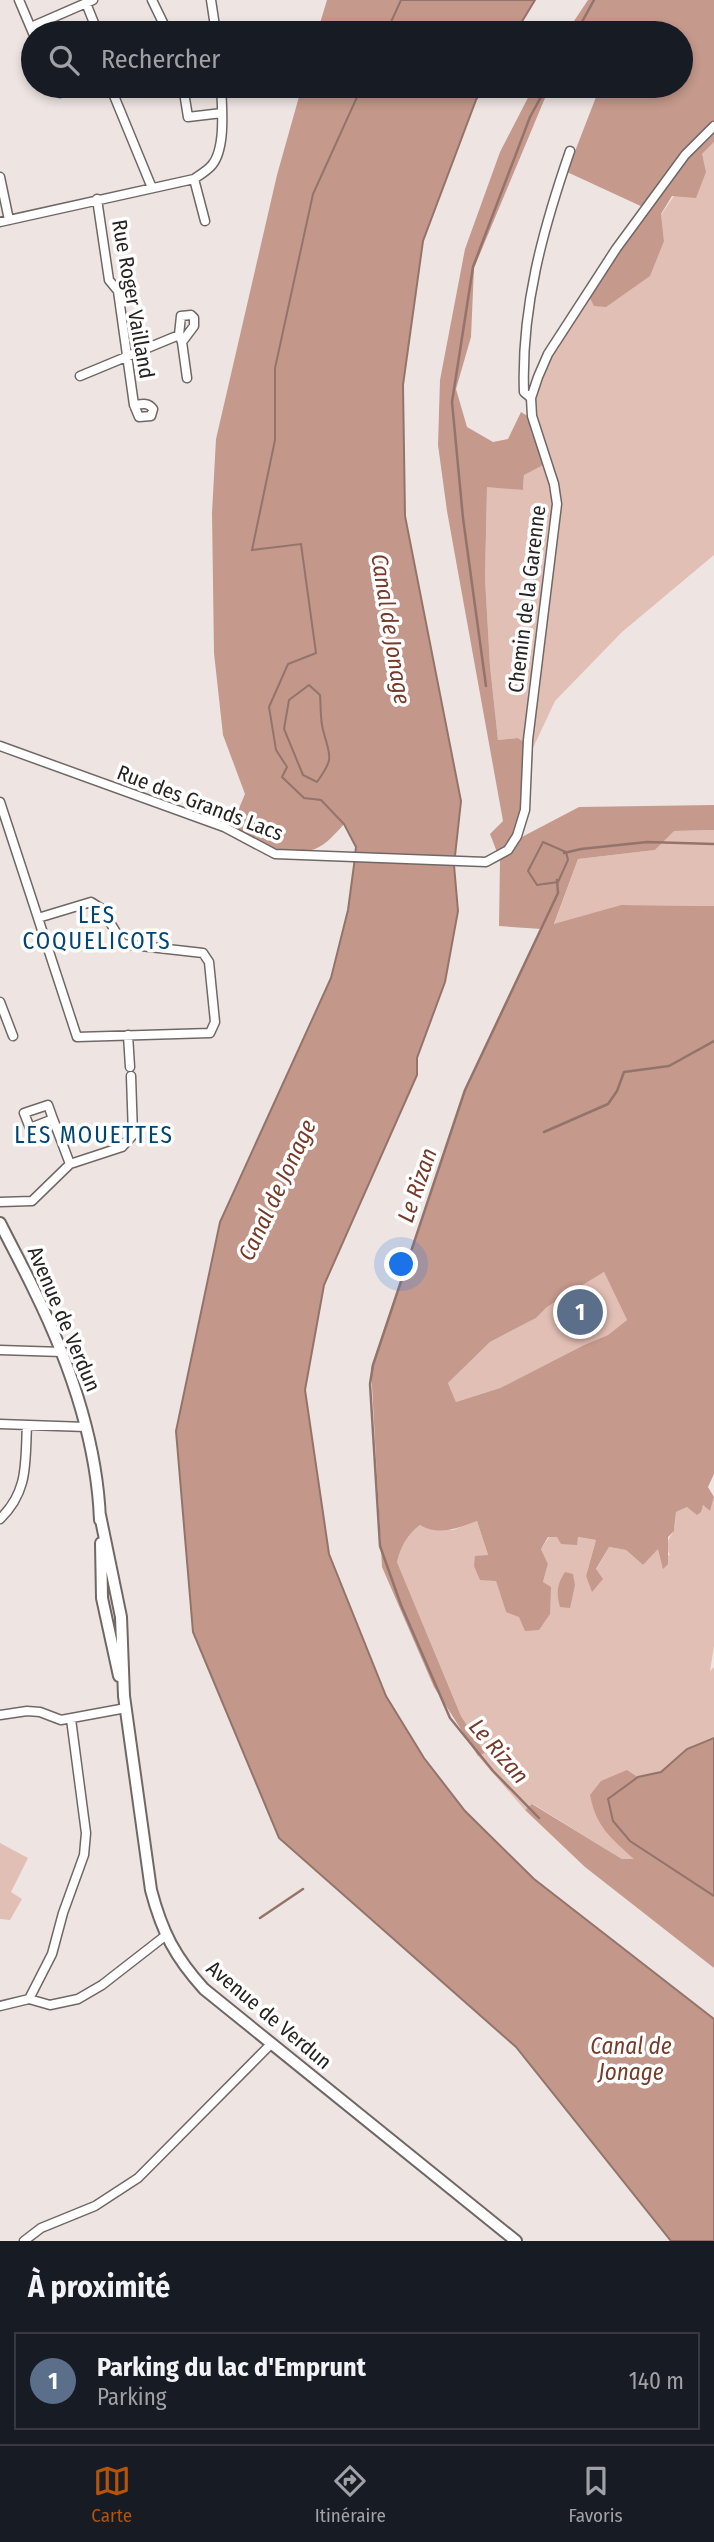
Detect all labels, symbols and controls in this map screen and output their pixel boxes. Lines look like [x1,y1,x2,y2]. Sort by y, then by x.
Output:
search box [21,21,693,98]
icon: search [45,41,83,79]
text: Rechercher [101,44,220,75]
street label: Rue Roger Vailland [106,217,160,381]
street label: Chemin de la Garenne [503,504,551,694]
water label: Canal de Jonage [365,552,417,706]
street label: Rue des Grands Lacs [113,759,287,847]
district label: LES COQUELICOTS [22,901,172,955]
water label: Canal de Jonage [232,1115,322,1265]
district label: LES MOUETTES [14,1121,174,1149]
water label: Le Rizan [391,1144,443,1226]
street label: Avenue de Verdun [22,1242,106,1396]
your location [384,1247,418,1281]
pin: 1 [557,1286,603,1338]
water label: Le Rizan [463,1713,535,1789]
street label: Avenue de Verdun [201,1955,337,2075]
water label: Canal de Jonage [590,2032,672,2086]
text: À proximité [28,2269,170,2305]
text: Parking du lac d'Emprunt [97,2352,366,2383]
text: 1 [48,2367,58,2395]
text: 140 m [629,2367,684,2395]
text: Parking [97,2383,167,2411]
tab: Carte [91,2462,132,2527]
tab: Itinéraire [315,2462,386,2527]
tab: Favoris [568,2462,623,2527]

